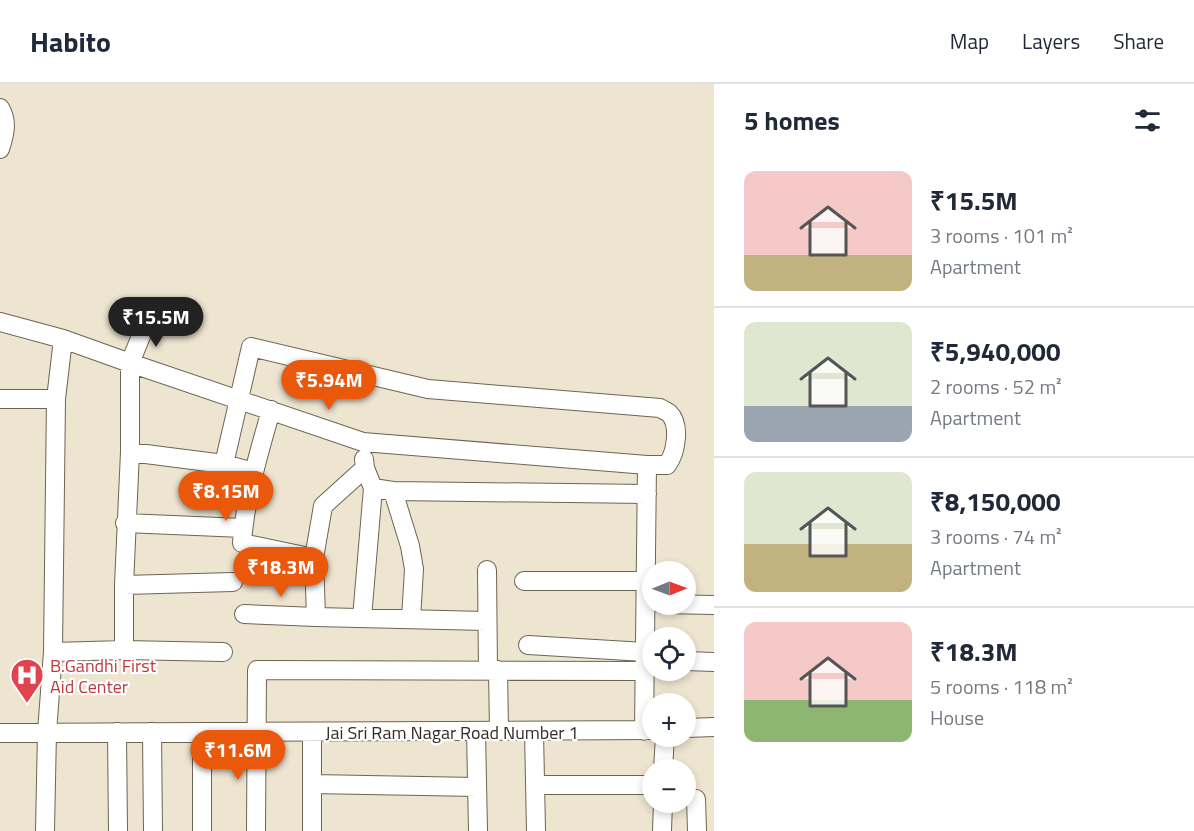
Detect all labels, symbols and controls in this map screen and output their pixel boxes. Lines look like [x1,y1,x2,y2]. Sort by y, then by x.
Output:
text: Habito [30,20,111,63]
text: Map [950,25,989,57]
text: Layers [1022,25,1080,57]
text: Share [1113,25,1164,57]
text: 5 homes [744,101,840,140]
icon: filters [1131,104,1164,137]
text: ₹15.5M [930,181,1018,220]
icon: home [792,195,864,267]
text: 3 rooms · 101 m² [930,220,1073,251]
text: Apartment [930,251,1021,282]
pin: ₹15.5M [107,297,205,348]
text: ₹15.5M [122,301,190,332]
text: ₹5,940,000 [930,332,1060,371]
icon: home [792,346,864,418]
pin: ₹5.94M [280,360,378,411]
text: ₹5.94M [295,364,363,395]
text: 2 rooms · 52 m² [930,371,1062,402]
text: Apartment [930,402,1021,433]
pin: ₹8.15M [177,471,275,522]
text: ₹8.15M [192,475,260,506]
text: ₹8,150,000 [930,482,1060,521]
icon: home [792,496,864,568]
text: 3 rooms · 74 m² [930,521,1062,552]
pin: ₹18.3M [232,547,330,598]
text: ₹18.3M [247,551,315,582]
text: Apartment [930,552,1021,583]
north arrow [642,561,696,615]
map controls [642,561,696,813]
button: locate [642,627,696,681]
text: ₹18.3M [930,632,1018,671]
icon: home [792,646,864,718]
place label: B.Gandhi First Aid Center [50,652,157,700]
hospital icon: B.Gandhi First Aid Center [9,657,45,704]
text: 5 rooms · 118 m² [930,671,1073,702]
button: + [642,693,696,747]
text: House [930,702,984,733]
street label: Jai Sri Ram Nagar Road Number 1 [325,719,579,746]
pin: ₹11.6M [189,730,287,781]
text: ₹11.6M [204,734,272,765]
button: − [642,759,696,813]

